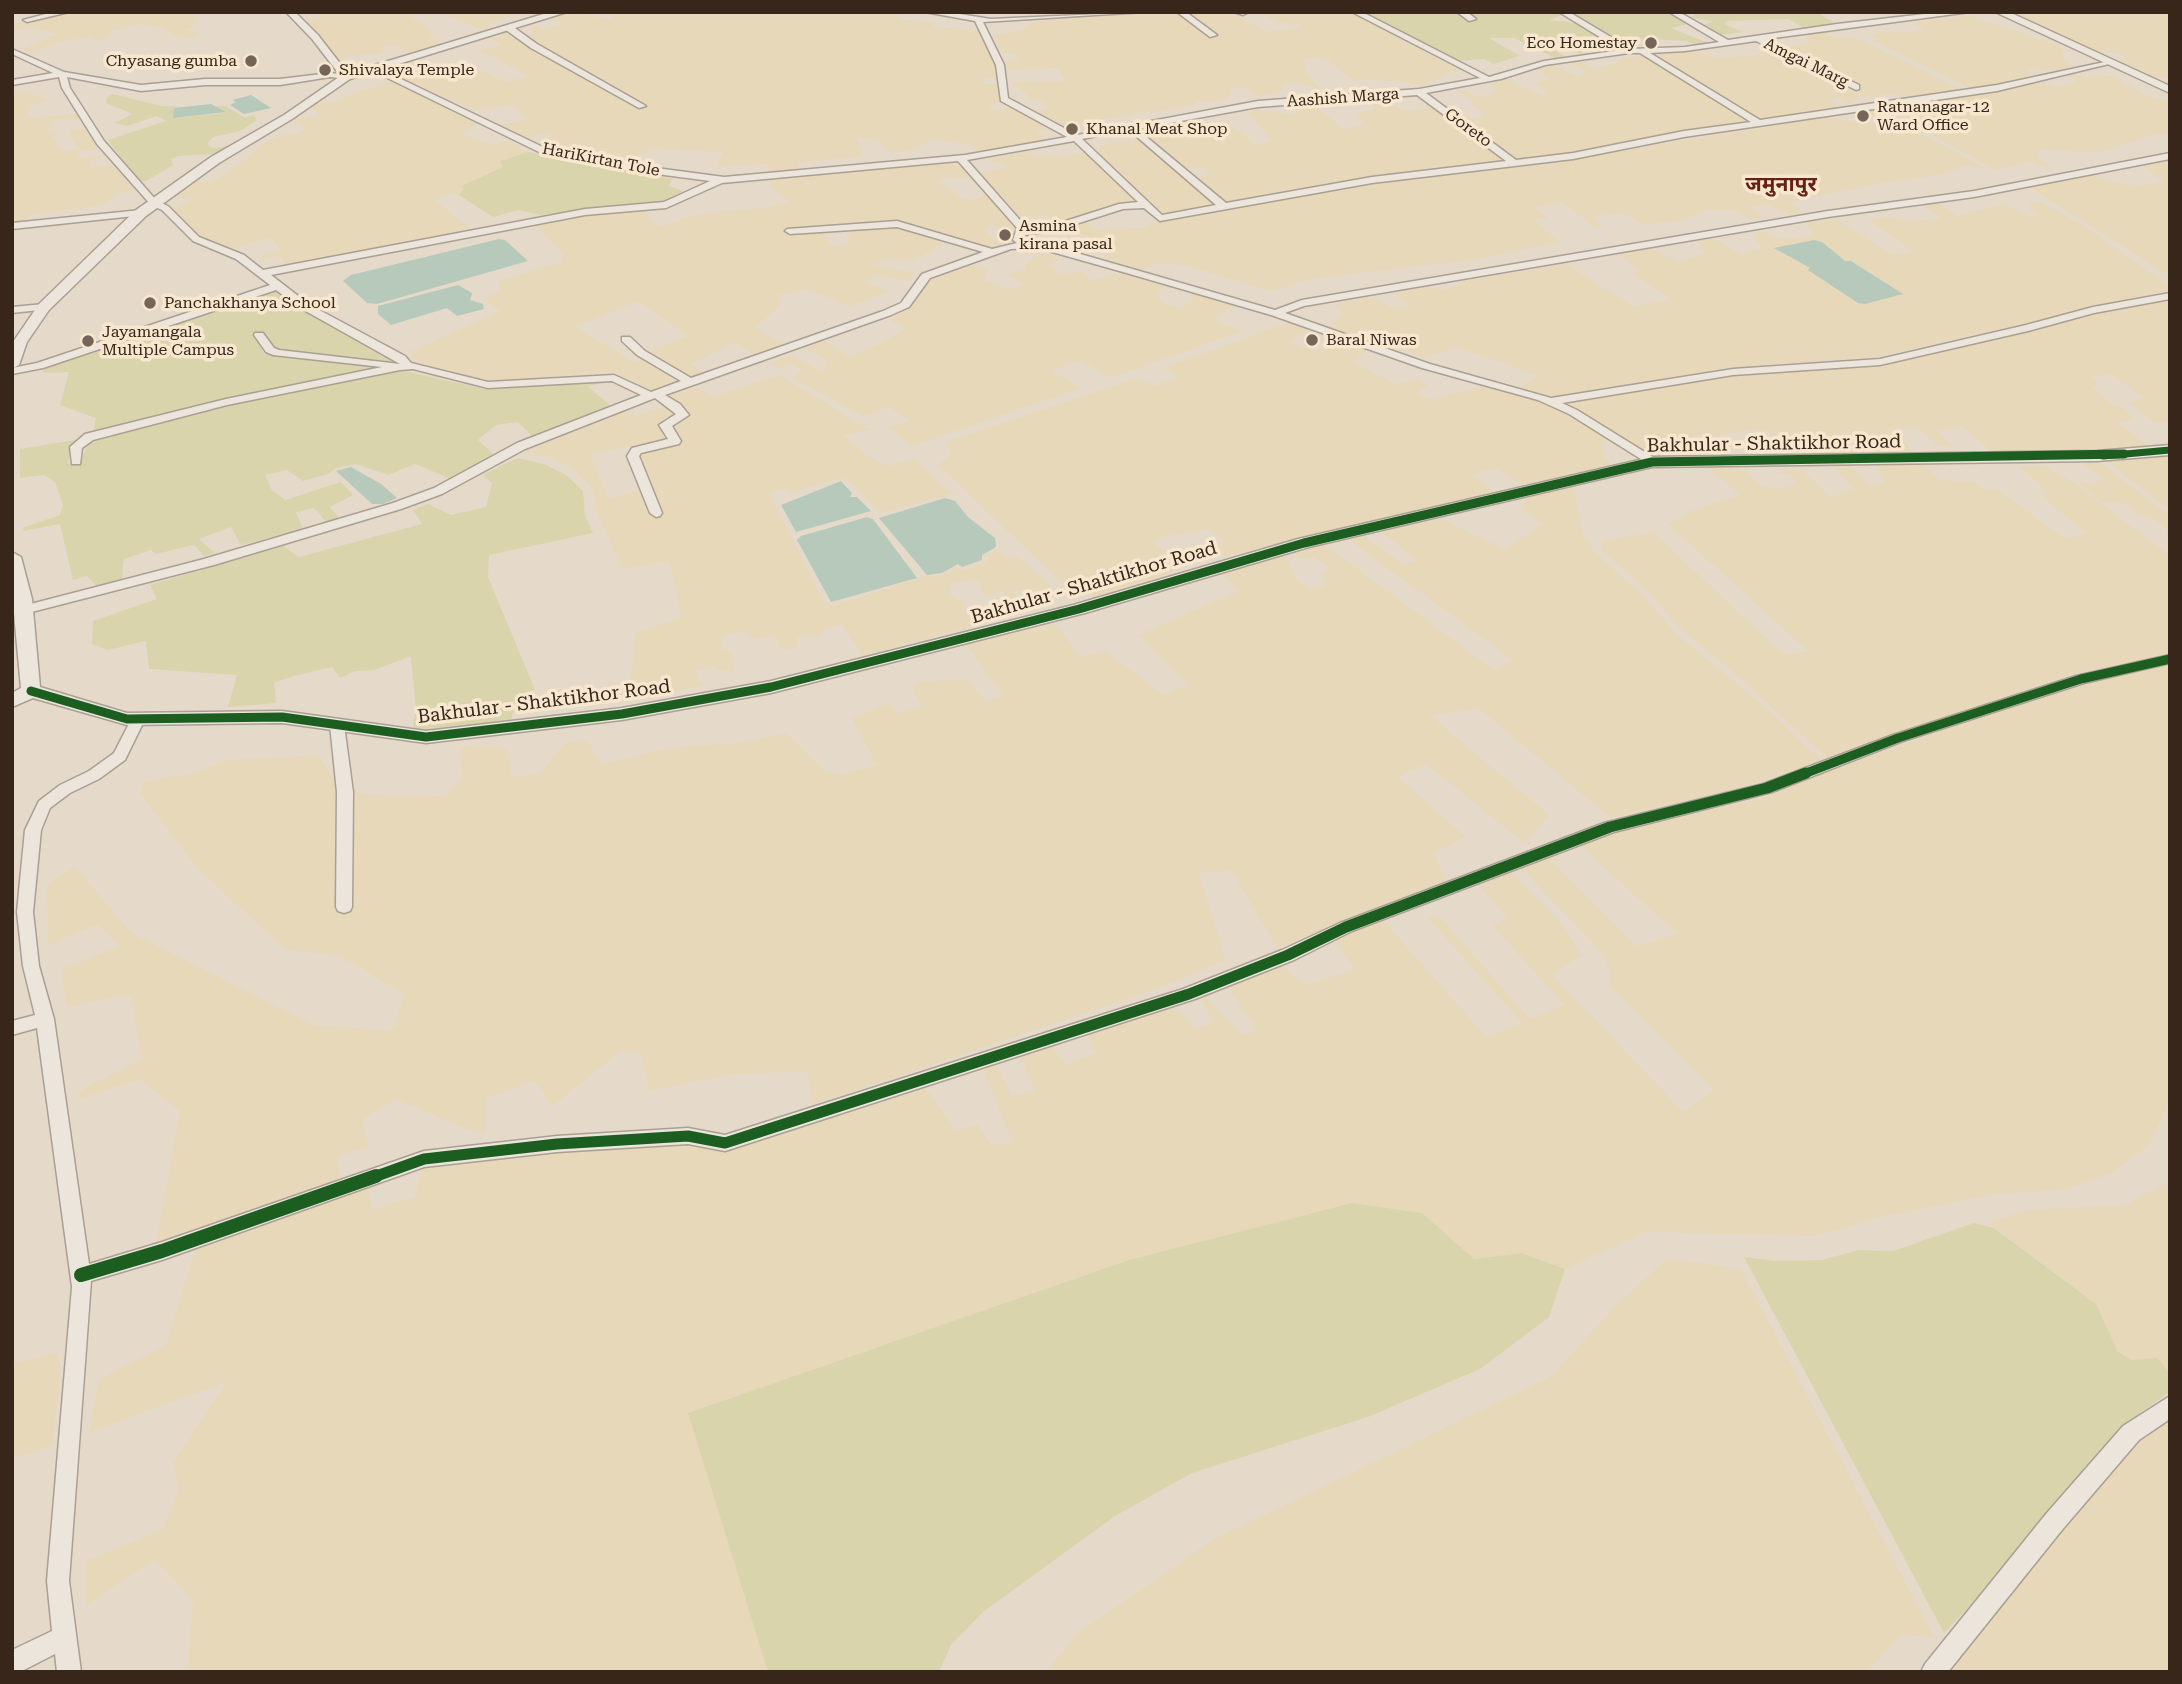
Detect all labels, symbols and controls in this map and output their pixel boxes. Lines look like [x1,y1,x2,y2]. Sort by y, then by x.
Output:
place label: Eco Homestay [1526,33,1637,53]
street label: Amgai Marg [1761,34,1851,92]
marker: Eco Homestay [1643,35,1659,51]
place label: Chyasang gumba [106,51,237,71]
marker: Chyasang gumba [243,53,259,69]
place label: Shivalaya Temple [339,60,474,80]
marker: Shivalaya Temple [317,62,333,78]
street label: Aashish Marga [1286,84,1400,112]
place label: Ratnanagar-12 Ward Office [1877,97,1990,135]
street label: Goreto [1441,105,1495,151]
marker: Ratnanagar-12 Ward Office [1855,108,1871,124]
place label: Khanal Meat Shop [1086,119,1228,139]
marker: Khanal Meat Shop [1064,121,1080,137]
street label: HariKirtan Tole [541,139,661,181]
district label: जमुनापुर [1745,172,1817,198]
place label: Asmina kirana pasal [1019,216,1112,254]
marker: Asmina kirana pasal [997,227,1013,243]
place label: Panchakhanya School [164,293,336,313]
marker: Panchakhanya School [142,295,158,311]
place label: Jayamangala Multiple Campus [102,322,234,360]
place label: Baral Niwas [1326,330,1417,350]
marker: Baral Niwas [1304,332,1320,348]
marker: Jayamangala Multiple Campus [80,333,96,349]
street label: Bakhular - Shaktikhor Road [1646,430,1902,458]
street label: Bakhular - Shaktikhor Road [968,537,1220,629]
street label: Bakhular - Shaktikhor Road [416,675,672,729]

